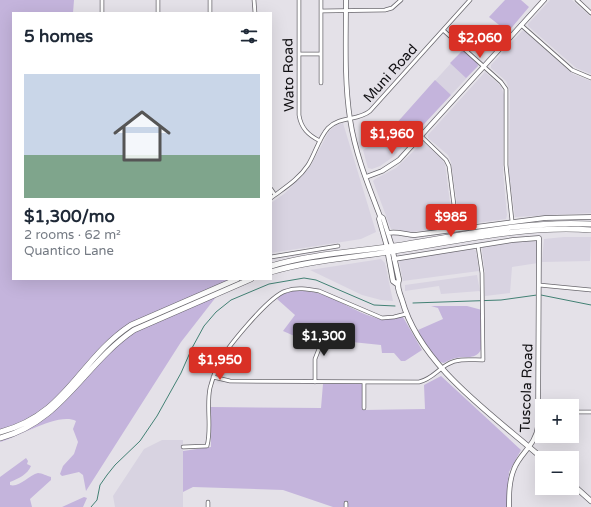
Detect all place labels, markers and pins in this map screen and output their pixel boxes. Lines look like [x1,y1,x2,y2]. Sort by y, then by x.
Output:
pin: $2,060 [447,25,513,59]
pin: $1,960 [359,121,425,155]
pin: $985 [427,204,475,238]
pin: $1,300 [291,323,357,357]
pin: $1,950 [187,347,253,381]

